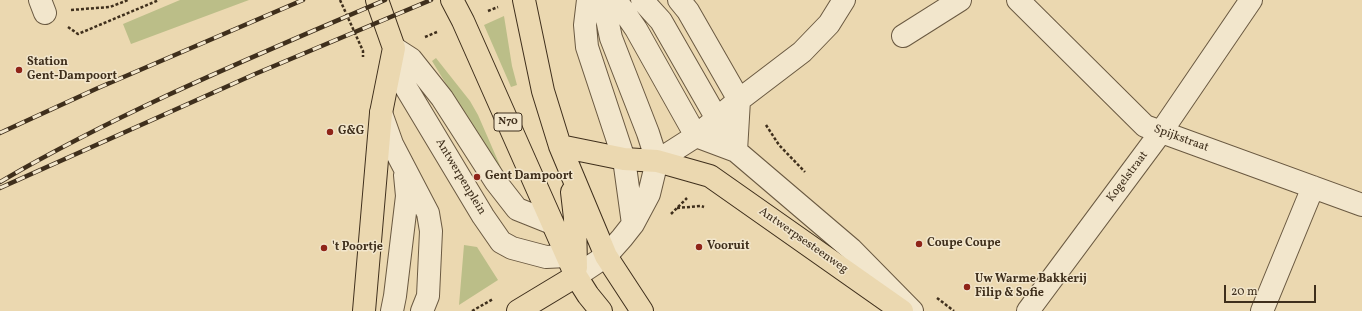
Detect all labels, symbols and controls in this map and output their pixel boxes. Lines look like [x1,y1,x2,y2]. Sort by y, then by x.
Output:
place label: Station Gent-Dampoort [27,56,117,84]
marker: Station Gent-Dampoort [14,65,24,75]
road number: N70 [494,113,522,131]
street label: Spijkstraat [1152,122,1210,156]
place label: G&G [338,125,364,139]
marker: G&G [325,127,335,137]
street label: Antwerpenplein [432,136,488,218]
street label: Kogelstraat [1104,149,1152,205]
place label: Gent Dampoort [485,170,573,184]
marker: Gent Dampoort [472,172,482,182]
street label: Antwerpsesteenweg [756,205,850,277]
place label: Coupe Coupe [927,237,1001,251]
marker: Coupe Coupe [914,239,924,249]
place label: Vooruit [707,240,750,254]
place label: 't Poortje [332,241,383,255]
marker: Vooruit [694,242,704,252]
marker: 't Poortje [319,243,329,253]
place label: Uw Warme Bakkerij Filip & Sofie [975,273,1087,301]
scale bar [1226,277,1318,303]
marker: Uw Warme Bakkerij Filip & Sofie [962,282,972,292]
text: 20 m [1231,284,1258,300]

